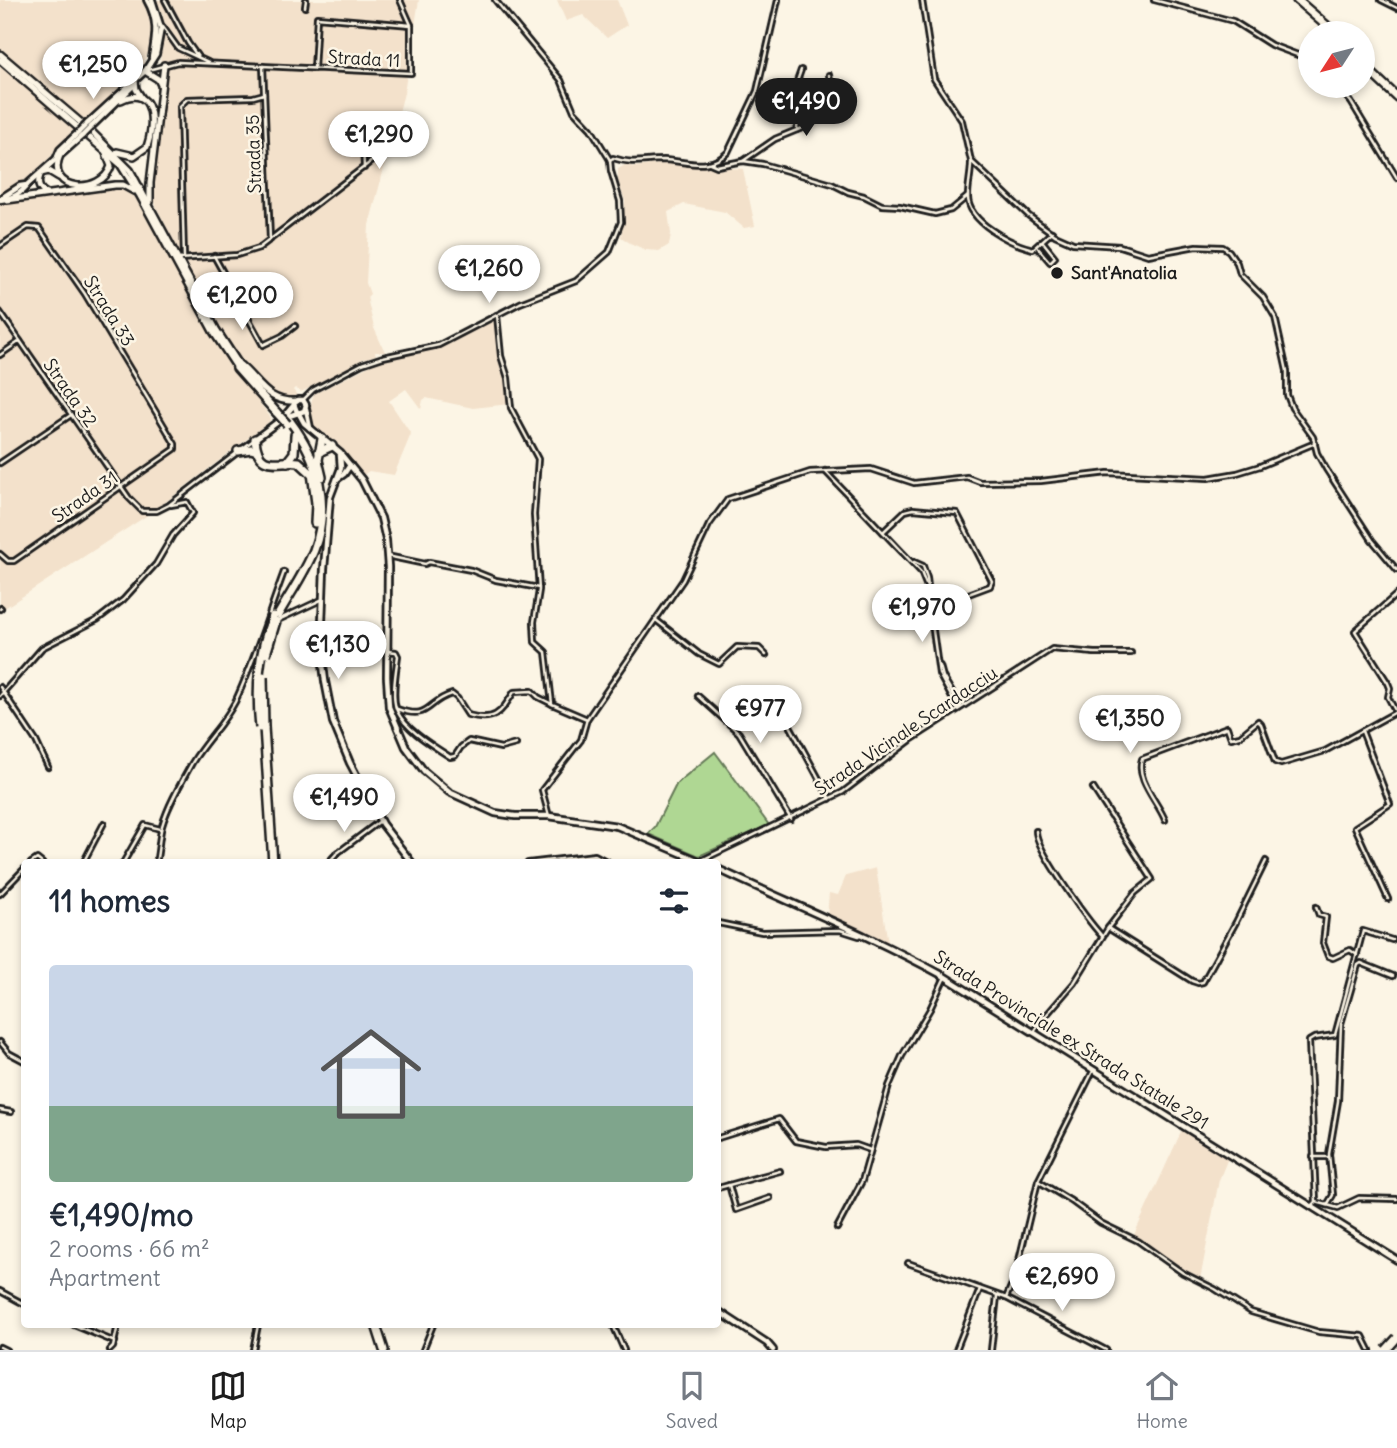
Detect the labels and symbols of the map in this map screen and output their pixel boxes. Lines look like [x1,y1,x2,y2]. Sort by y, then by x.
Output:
north arrow [1298,21,1376,98]
pin: €1,250 [36,42,150,101]
street label: Strada 11 [327,45,401,72]
pin: €1,490 [749,78,863,138]
pin: €1,290 [322,111,436,171]
street label: Strada 35 [241,114,266,194]
pin: €1,260 [432,246,546,305]
place label: Sant'Anatolia [1071,261,1177,284]
marker: Sant'Anatolia [1049,265,1065,281]
street label: Strada 33 [79,271,140,350]
pin: €1,200 [185,272,299,332]
street label: Strada 32 [39,354,102,432]
street label: Strada 31 [47,466,122,528]
pin: €1,970 [865,584,979,644]
pin: €1,130 [281,622,395,681]
street label: Strada Vicinale Scardacciu [810,661,1001,800]
pin: €977 [719,686,801,745]
pin: €1,350 [1073,696,1187,755]
pin: €1,490 [287,774,401,834]
street label: Strada Provinciale ex Strada Statale 291 [930,945,1213,1134]
pin: €2,690 [1005,1254,1119,1313]

